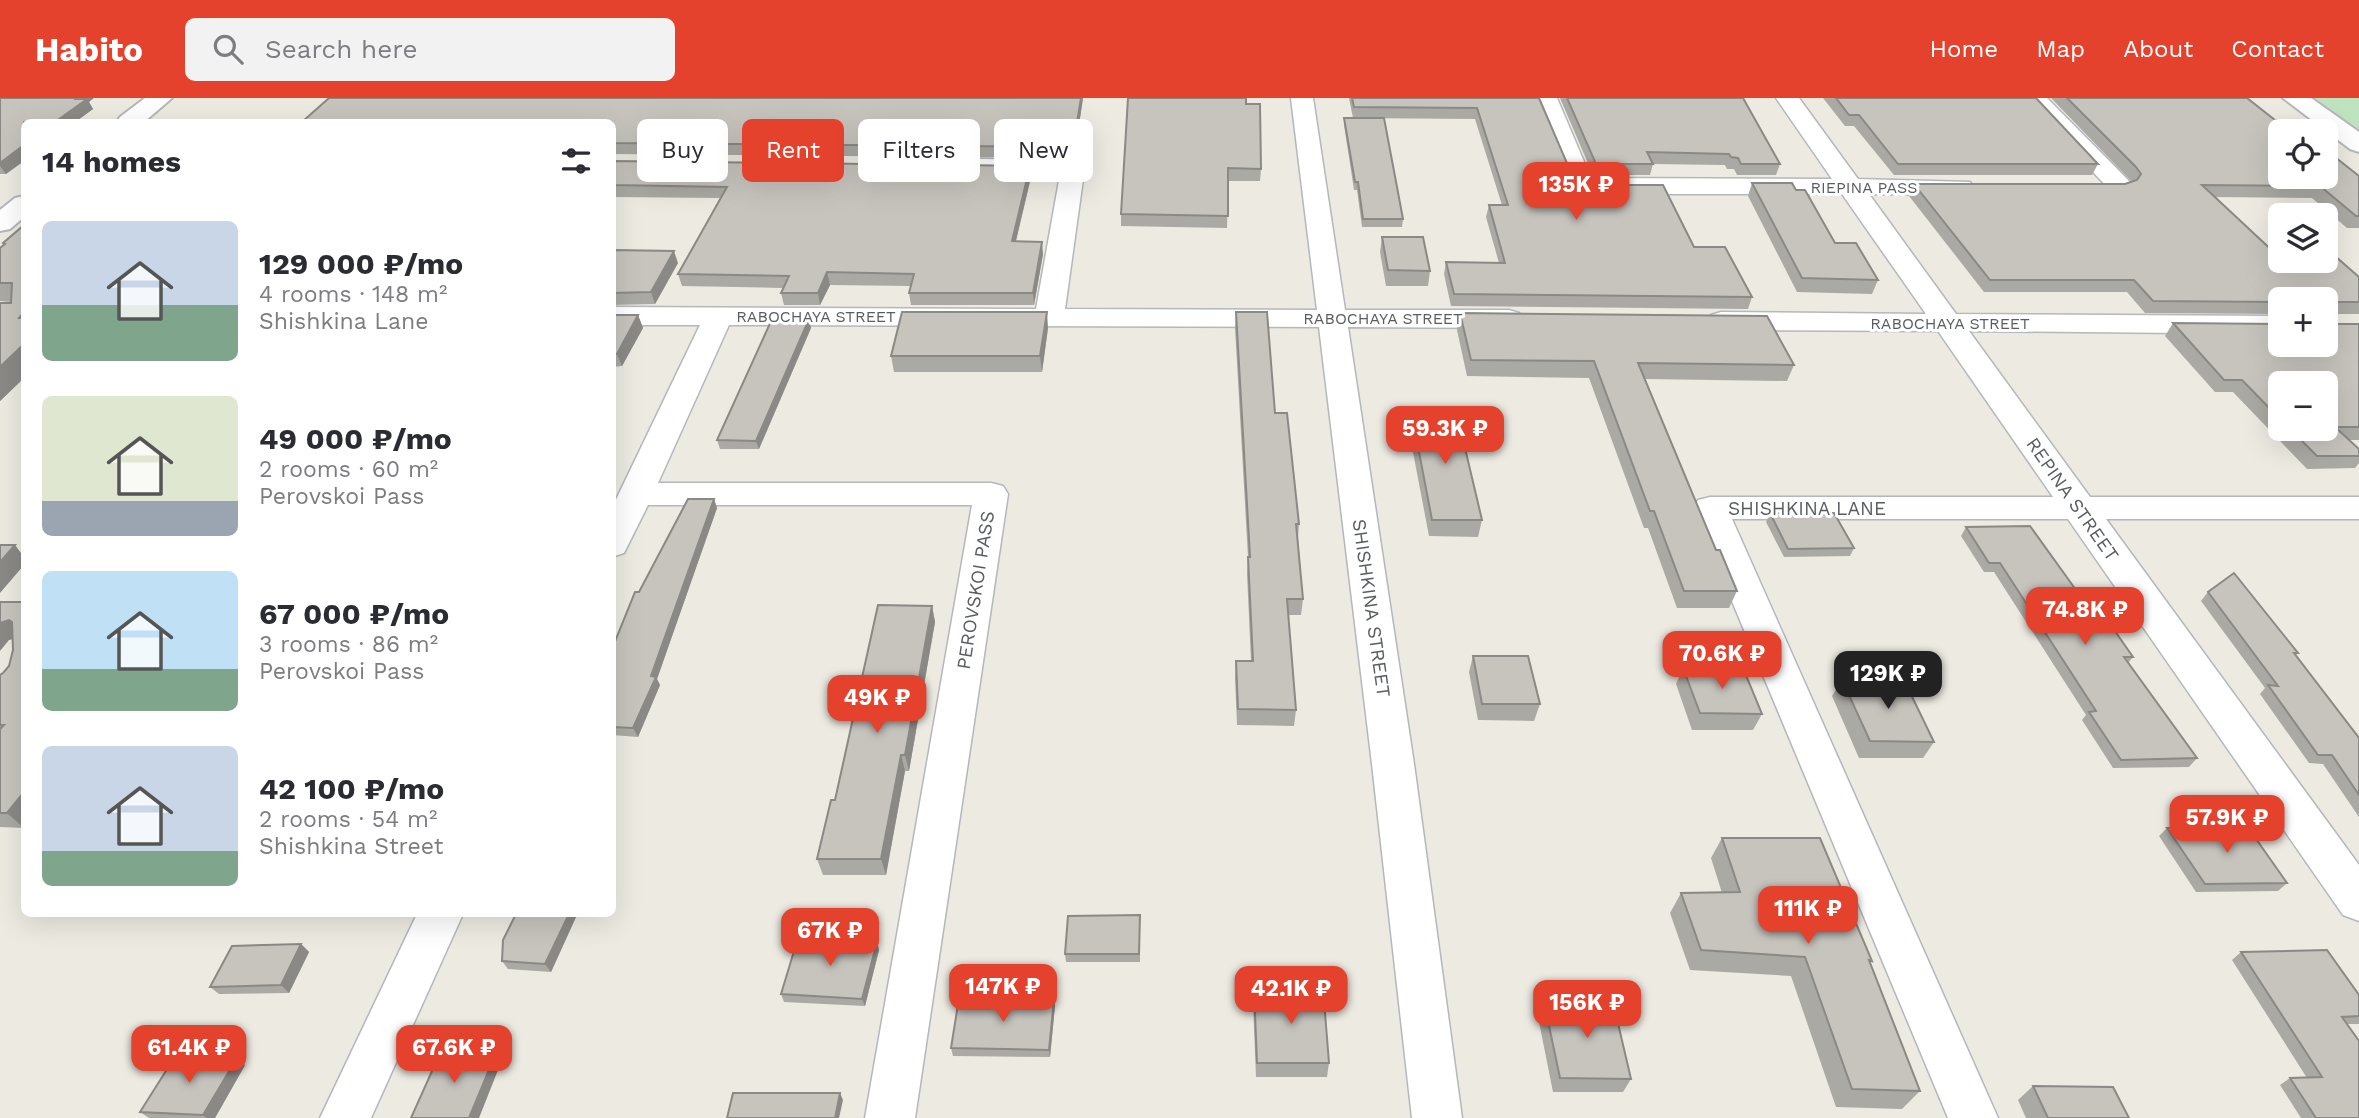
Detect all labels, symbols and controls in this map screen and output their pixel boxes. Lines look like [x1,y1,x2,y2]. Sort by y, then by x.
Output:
search box [185,18,675,81]
text: Habito [35,30,143,69]
icon: search [209,30,247,68]
text: Search here [265,34,417,64]
text: Home [1930,35,1998,63]
text: Map [2036,35,2085,63]
text: About [2123,35,2193,63]
text: Contact [2231,35,2324,63]
chip: Buy [637,119,728,182]
chip: Rent [742,119,844,182]
chip: Filters [858,119,980,182]
chip: New [994,119,1093,182]
map controls [2268,119,2338,441]
button: locate [2268,119,2338,189]
icon: filters [557,142,595,180]
text: 14 homes [42,144,181,179]
pin: 135K ₽ [1519,162,1633,222]
text: 135K ₽ [1538,171,1614,198]
street label: RIEPINA PASS [1810,178,1918,197]
button: layers [2268,203,2338,273]
text: 129 000 ₽/mo [259,246,463,281]
icon: home [98,249,182,333]
text: 4 rooms · 148 m² [259,281,447,308]
button: + [2268,287,2338,357]
street label: RABOCHAYA STREET [736,307,896,326]
text: Shishkina Lane [259,308,428,335]
street label: RABOCHAYA STREET [1303,309,1463,328]
street label: RABOCHAYA STREET [1870,314,2030,333]
button: − [2268,371,2338,441]
pin: 59.3K ₽ [1380,406,1510,466]
text: 59.3K ₽ [1402,415,1488,442]
text: 49 000 ₽/mo [259,421,452,456]
icon: home [98,424,182,508]
street label: REPINA STREET [2021,433,2124,566]
text: 2 rooms · 60 m² [259,456,438,483]
text: Perovskoi Pass [259,483,424,510]
street label: SHISHKINA LANE [1728,497,1886,520]
street label: PEROVSKOI PASS [952,509,999,671]
street label: SHISHKINA STREET [1348,518,1395,699]
pin: 74.8K ₽ [2020,588,2150,647]
text: 67 000 ₽/mo [259,596,449,631]
text: 74.8K ₽ [2042,596,2128,623]
icon: home [98,599,182,683]
text: 3 rooms · 86 m² [259,631,438,658]
pin: 70.6K ₽ [1657,632,1787,691]
text: 70.6K ₽ [1679,640,1765,667]
pin: 129K ₽ [1831,652,1945,711]
text: Perovskoi Pass [259,658,424,685]
text: 129K ₽ [1850,660,1926,687]
pin: 49K ₽ [828,676,926,735]
text: 49K ₽ [843,684,911,711]
text: 42 100 ₽/mo [259,771,444,806]
icon: home [98,774,182,858]
pin: 57.9K ₽ [2162,796,2292,855]
text: 57.9K ₽ [2185,804,2269,831]
text: 2 rooms · 54 m² [259,806,437,833]
text: Shishkina Street [259,833,443,860]
pin: 111K ₽ [1751,886,1865,946]
text: 111K ₽ [1774,895,1842,922]
pin: 67K ₽ [781,908,879,968]
text: 67K ₽ [797,917,863,944]
pin: 147K ₽ [946,964,1060,1024]
pin: 42.1K ₽ [1226,967,1356,1026]
text: 147K ₽ [965,973,1041,1000]
text: 42.1K ₽ [1251,975,1331,1002]
pin: 156K ₽ [1530,981,1644,1040]
text: 156K ₽ [1549,989,1625,1016]
pin: 61.4K ₽ [124,1026,254,1085]
pin: 67.6K ₽ [389,1026,519,1085]
text: 61.4K ₽ [147,1034,231,1061]
text: 67.6K ₽ [412,1034,496,1061]

